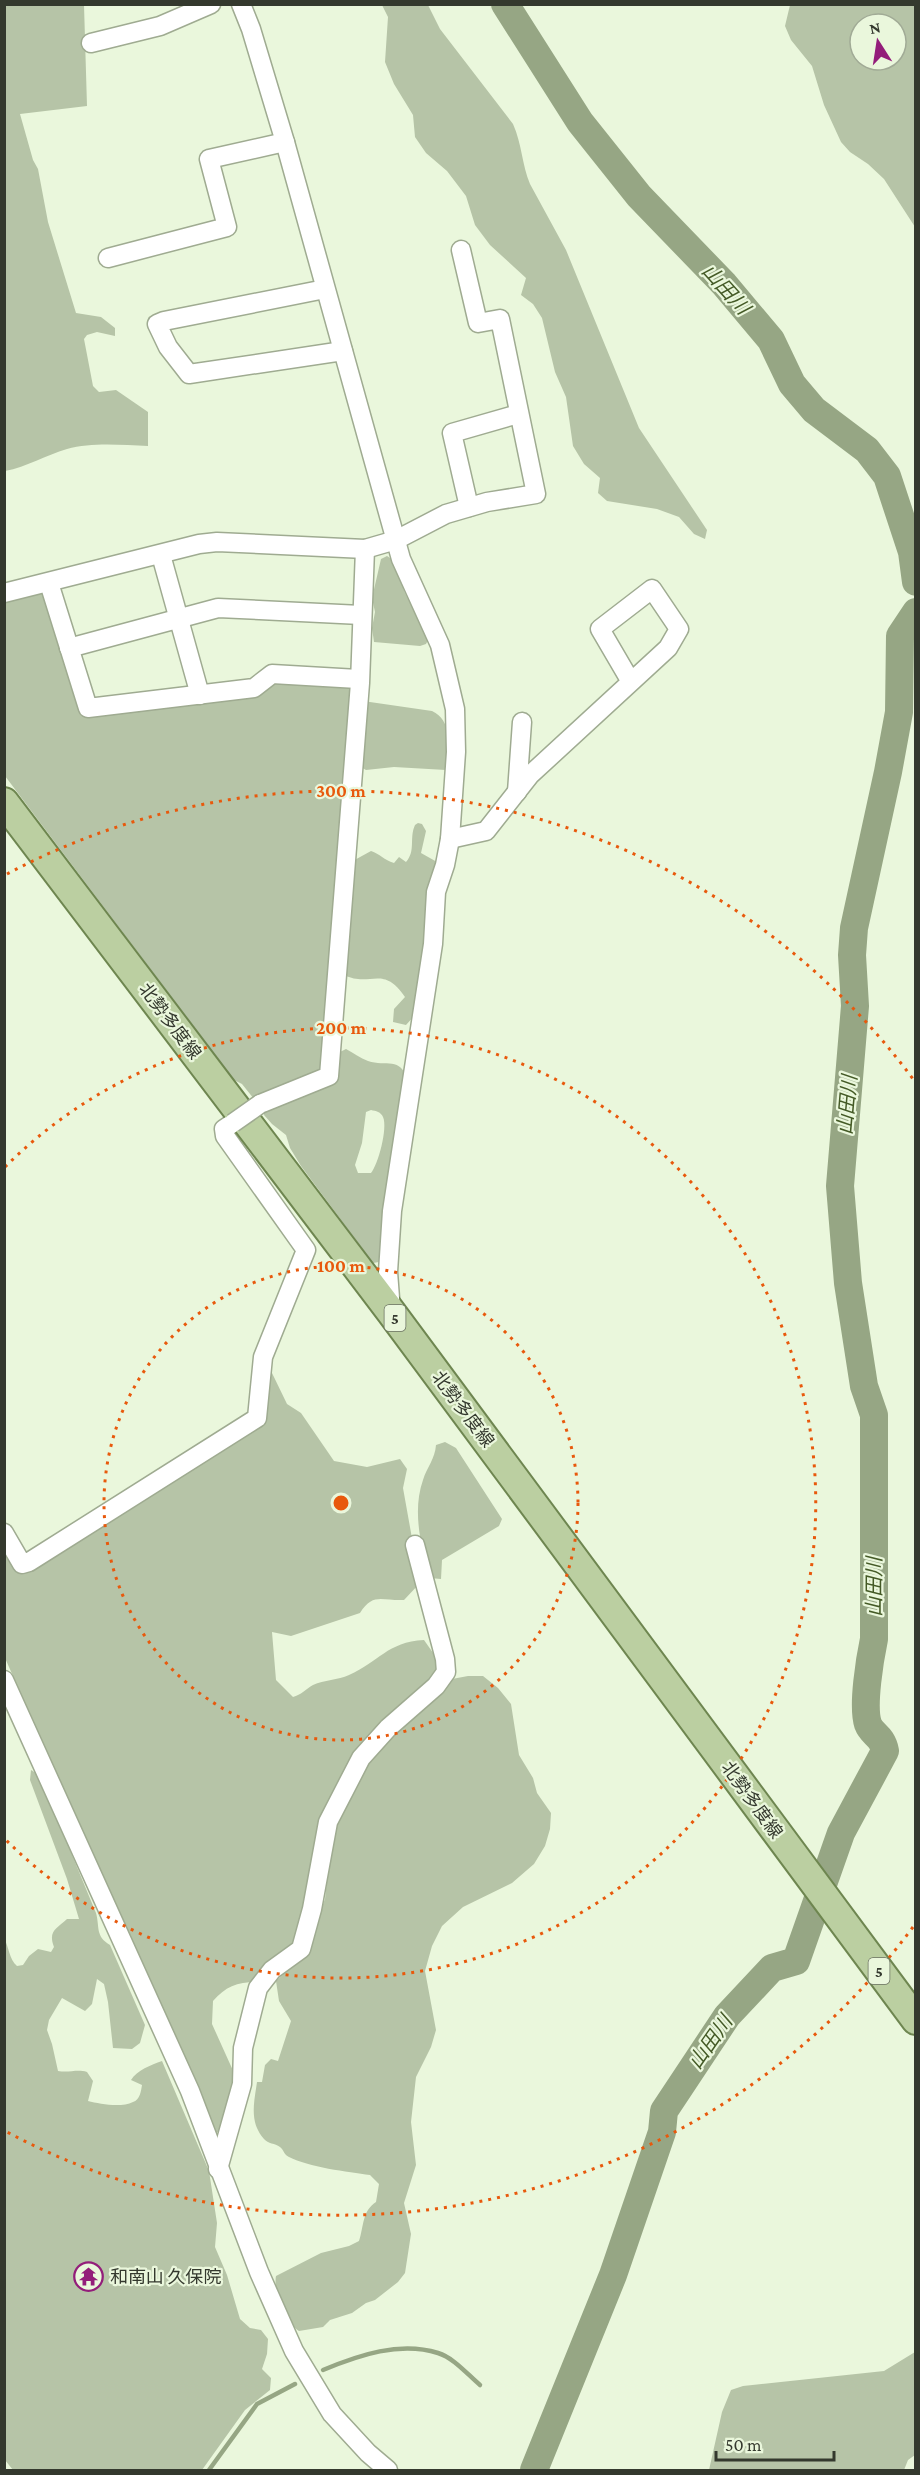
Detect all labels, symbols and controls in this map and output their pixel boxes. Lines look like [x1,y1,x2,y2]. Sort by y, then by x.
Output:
north arrow [848,12,908,72]
text: N [868,18,882,37]
water label: 山田川 [698,259,756,320]
text: 300 m [316,781,366,801]
street label: 北勢多度線 [135,979,205,1063]
text: 200 m [316,1018,367,1038]
water label: 山田川 [833,1072,861,1136]
text: 100 m [317,1256,365,1276]
road number: 5 [384,1305,406,1331]
street label: 北勢多度線 [428,1367,498,1451]
centre of rings [331,1493,351,1513]
water label: 山田川 [863,1555,885,1617]
street label: 北勢多度線 [717,1758,787,1842]
road number: 5 [868,1958,890,1984]
water label: 山田川 [684,2009,737,2073]
temple icon: 和南山 久保院 [73,2261,105,2293]
place label: 和南山 久保院 [110,2267,221,2287]
scale bar [716,2424,834,2462]
text: 50 m [725,2435,762,2455]

